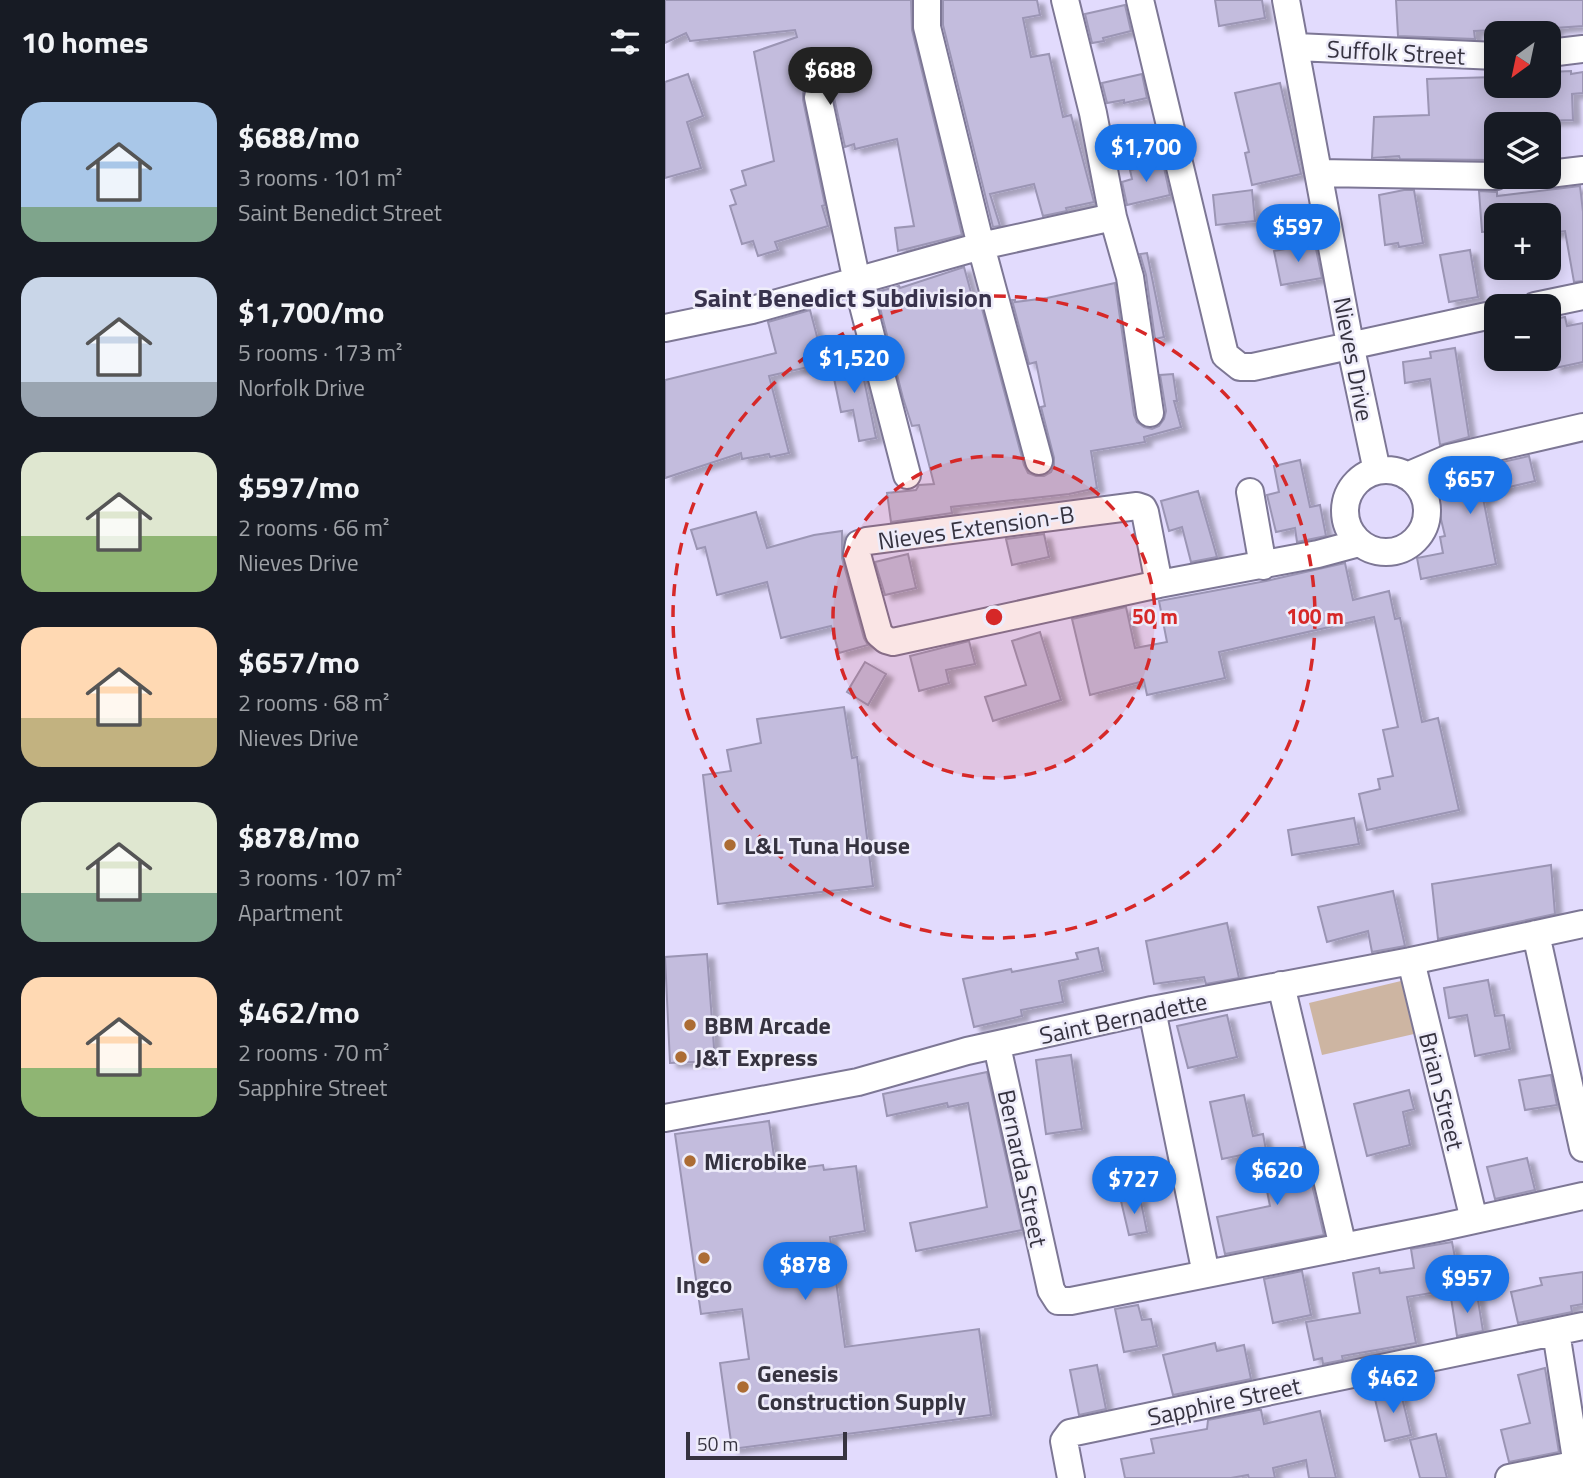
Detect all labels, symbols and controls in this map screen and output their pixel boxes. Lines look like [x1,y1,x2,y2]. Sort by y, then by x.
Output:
text: 10 homes [21,19,148,65]
north arrow [1484,21,1561,98]
map controls [1484,21,1561,371]
icon: filters [606,23,644,61]
street label: Suffolk Street [1326,30,1467,74]
pin: $688 [789,48,871,107]
text: $688 [804,52,856,87]
button: layers [1484,112,1561,189]
text: $688/mo [238,114,360,160]
pin: $1,700 [1089,124,1203,184]
text: $1,700 [1111,129,1181,164]
icon: home [77,130,161,214]
text: 3 rooms · 101 m² [238,160,402,195]
text: Saint Benedict Street [238,195,442,230]
button: + [1484,203,1561,280]
pin: $597 [1257,204,1339,264]
text: $597 [1272,209,1324,244]
district label: Saint Benedict Subdivision [694,278,992,317]
text: $1,700/mo [238,289,384,335]
street label: Nieves Drive [1324,294,1384,424]
button: − [1484,294,1561,371]
icon: home [77,305,161,389]
text: 5 rooms · 173 m² [238,335,402,370]
pin: $1,520 [797,336,911,395]
text: $1,520 [819,340,889,375]
text: Norfolk Drive [238,370,365,405]
pin: $657 [1429,456,1511,516]
text: $657 [1444,461,1496,496]
text: $597/mo [238,464,360,510]
icon: home [77,480,161,564]
street label: Nieves Extension-B [875,495,1077,559]
text: 2 rooms · 66 m² [238,510,389,545]
text: Nieves Drive [238,545,359,580]
text: 50 m [1132,600,1178,632]
text: 100 m [1286,600,1344,632]
centre of rings [982,605,1006,629]
text: $657/mo [238,639,360,685]
icon: home [77,655,161,739]
text: 2 rooms · 68 m² [238,685,389,720]
text: Nieves Drive [238,720,359,755]
text: $878/mo [238,814,360,860]
place label: L&L Tuna House [744,827,910,863]
icon: home [77,830,161,914]
marker: L&L Tuna House [722,837,738,853]
text: 3 rooms · 107 m² [238,860,402,895]
text: Apartment [238,895,343,930]
street label: Saint Bernadette [1036,983,1210,1053]
text: $462/mo [238,989,360,1035]
icon: home [77,1005,161,1089]
place label: BBM Arcade [704,1007,831,1043]
marker: BBM Arcade [682,1017,698,1033]
street label: Brian Street [1410,1028,1474,1154]
text: 2 rooms · 70 m² [238,1035,389,1070]
place label: J&T Express [695,1039,818,1075]
marker: J&T Express [673,1049,689,1065]
text: Sapphire Street [238,1070,387,1105]
street label: Bernarda Street [989,1086,1057,1251]
place label: Microbike [704,1143,807,1179]
pin: $620 [1236,1148,1318,1207]
text: $620 [1251,1152,1303,1187]
marker: Microbike [682,1153,698,1169]
pin: $727 [1093,1156,1175,1216]
text: $727 [1108,1161,1160,1196]
pin: $878 [764,1242,846,1302]
text: $878 [779,1247,831,1282]
marker: Ingco [696,1250,712,1266]
pin: $957 [1426,1256,1508,1315]
text: $957 [1441,1260,1493,1295]
place label: Ingco [676,1266,732,1302]
place label: Genesis Construction Supply [757,1355,966,1419]
pin: $462 [1352,1356,1434,1415]
text: $462 [1367,1360,1419,1395]
street label: Sapphire Street [1144,1367,1305,1435]
marker: Genesis Construction Supply [735,1379,751,1395]
scale bar [686,1429,847,1461]
text: 50 m [697,1429,738,1458]

